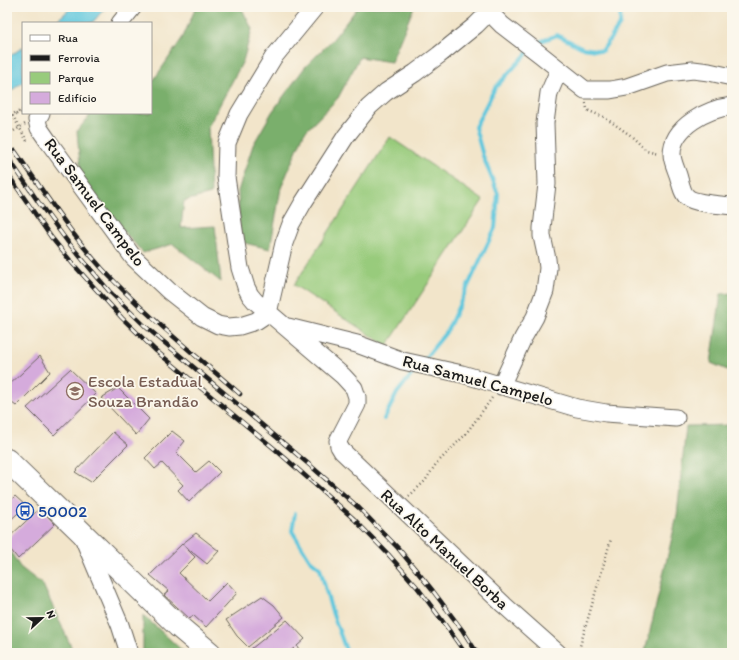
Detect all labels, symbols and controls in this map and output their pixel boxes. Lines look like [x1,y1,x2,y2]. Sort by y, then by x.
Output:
legend [22,22,152,114]
text: Rua [58,31,78,45]
text: Ferrovia [58,51,100,65]
text: Parque [58,71,94,85]
text: Edifício [58,91,97,105]
street label: Rua Samuel Campelo [40,134,150,270]
street label: Rua Samuel Campelo [400,350,556,410]
place label: Escola Estadual Souza Brandão [88,371,203,411]
school or university icon: Escola Estadual Souza Brandão [65,381,85,401]
street label: Rua Alto Manuel Borba [377,484,513,614]
bus stop icon: 50002 [15,501,35,521]
place label: 50002 [38,501,87,521]
north arrow [22,598,62,638]
text: N [43,609,58,620]

